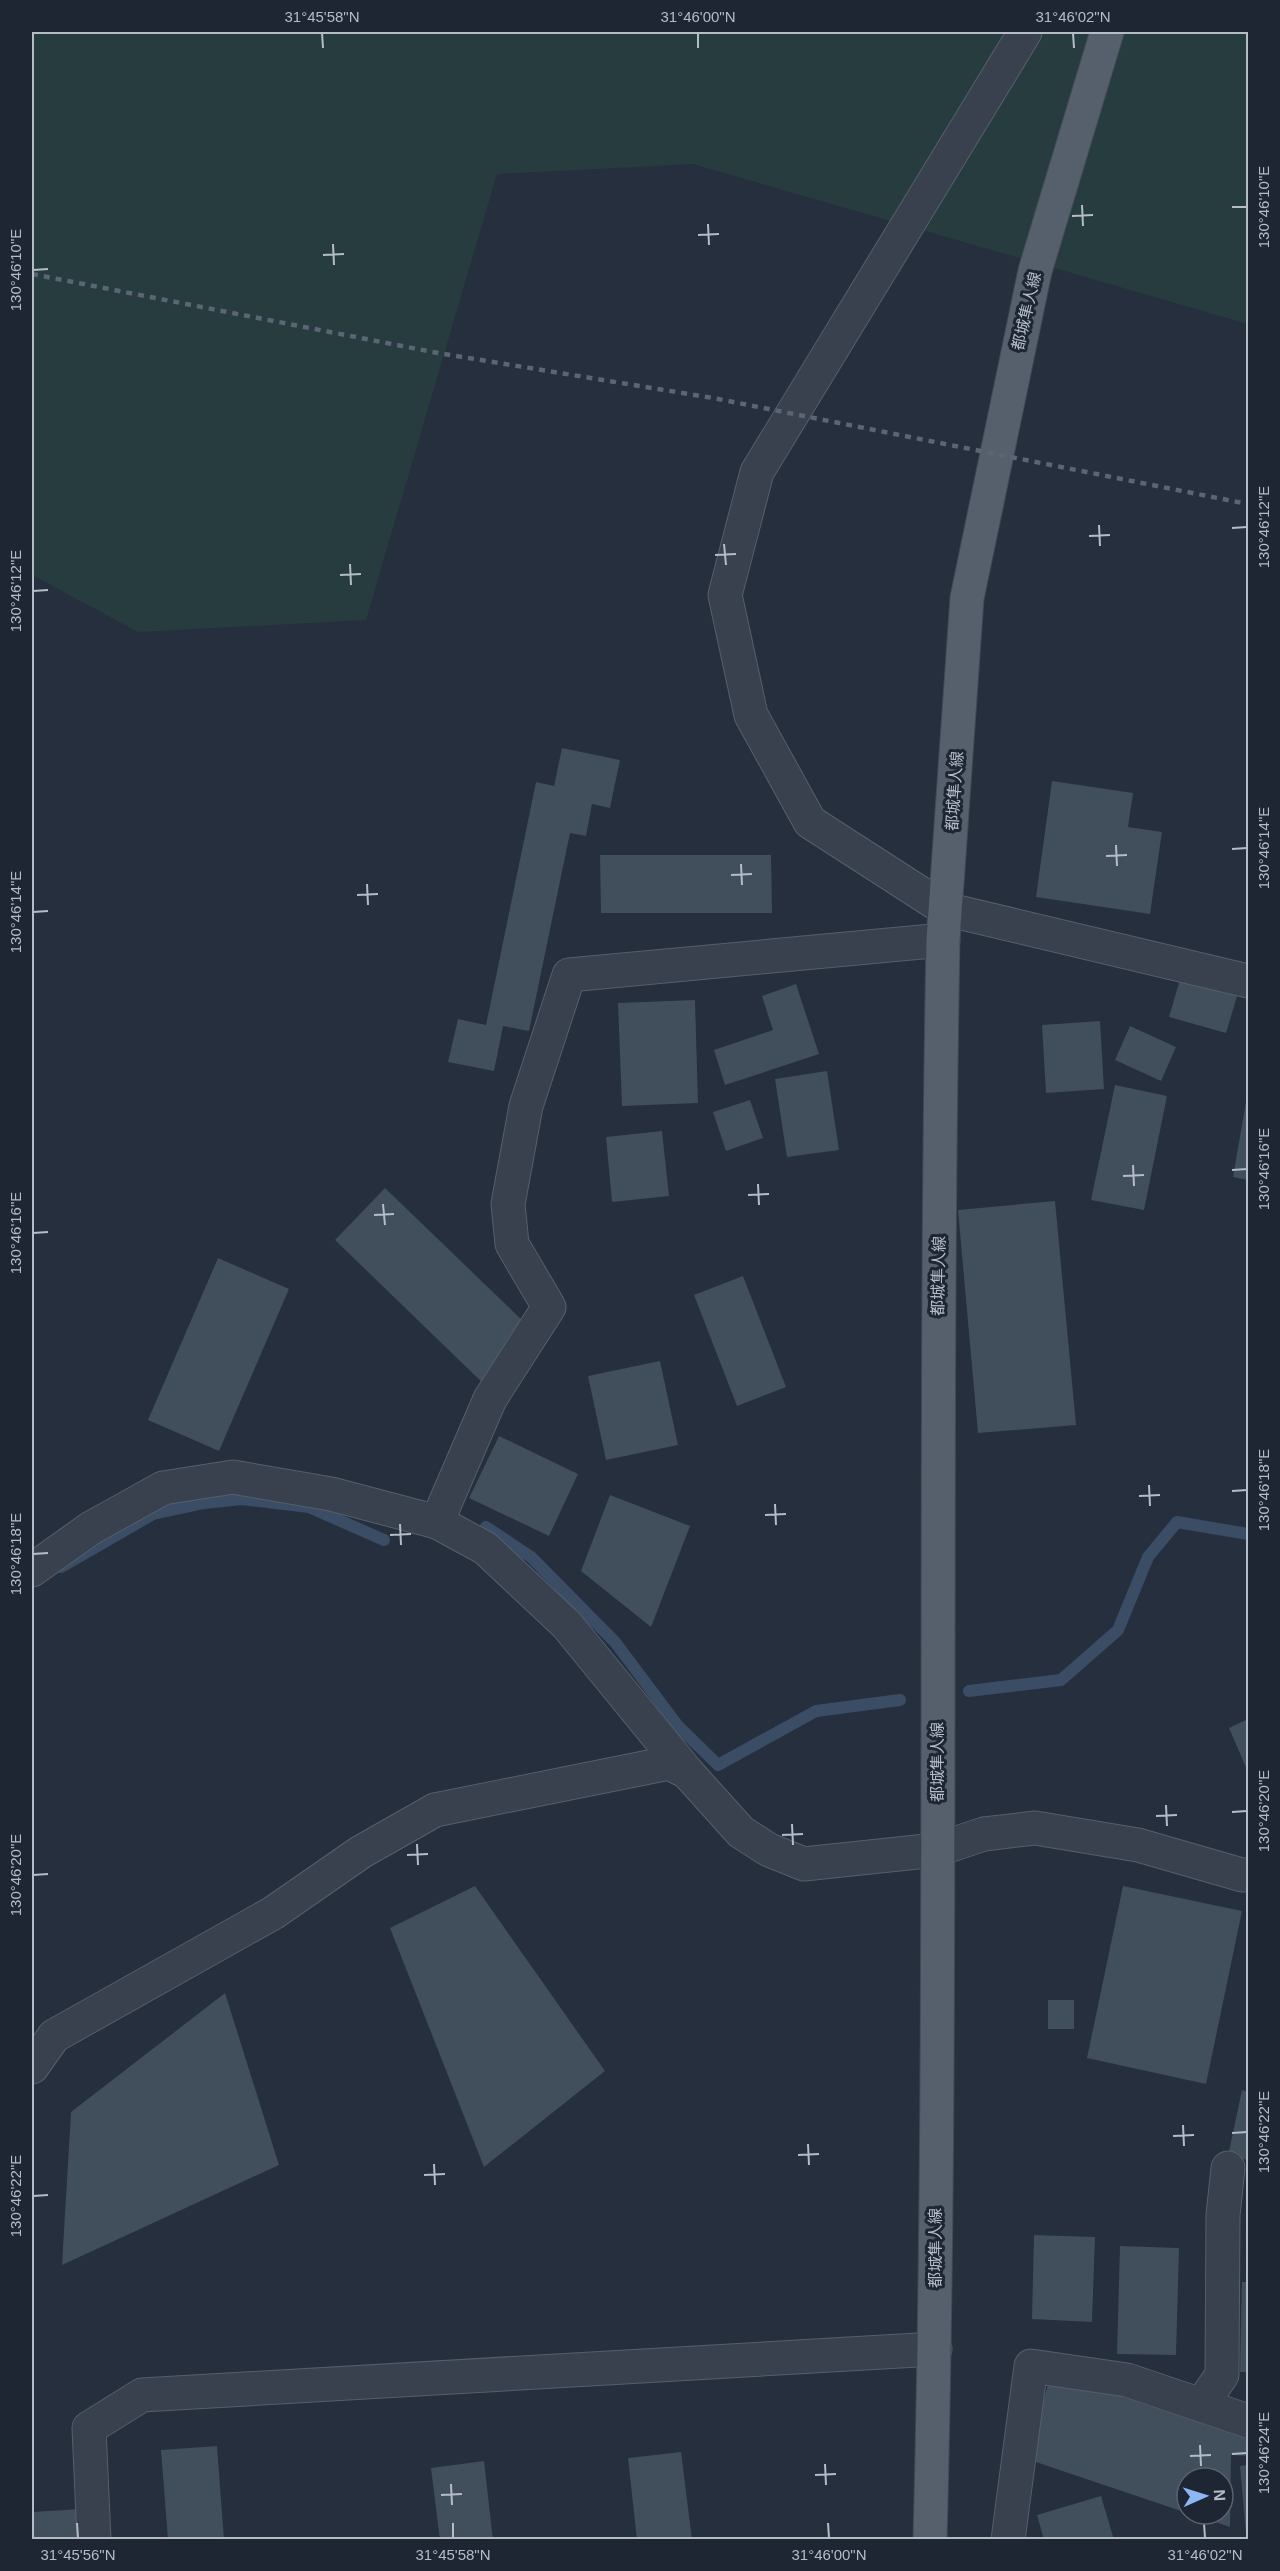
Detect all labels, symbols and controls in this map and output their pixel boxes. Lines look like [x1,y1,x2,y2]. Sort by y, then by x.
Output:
text: 31°45'58"N [284,8,360,25]
text: 31°46'00"N [660,8,736,25]
text: 31°46'02"N [1035,8,1111,25]
text: 130°46'10"E [1255,166,1272,248]
text: 130°46'10"E [7,229,24,311]
street label: 都城隼人線 [1009,270,1044,352]
text: 130°46'12"E [1255,486,1272,568]
text: 130°46'12"E [7,550,24,632]
street label: 都城隼人線 [943,751,966,832]
text: 130°46'14"E [1255,807,1272,889]
text: 130°46'14"E [7,871,24,953]
text: 130°46'16"E [1255,1128,1272,1210]
text: 130°46'16"E [7,1192,24,1274]
street label: 都城隼人線 [929,1236,948,1316]
text: 130°46'18"E [1255,1449,1272,1531]
text: 130°46'18"E [7,1513,24,1595]
street label: 都城隼人線 [929,1722,946,1802]
text: 130°46'20"E [1255,1770,1272,1852]
text: 130°46'20"E [7,1834,24,1916]
text: 130°46'22"E [1255,2091,1272,2173]
text: 130°46'22"E [7,2155,24,2237]
street label: 都城隼人線 [927,2208,944,2288]
text: 130°46'24"E [1255,2412,1272,2494]
north arrow [1175,2466,1235,2526]
text: N [1211,2489,1228,2501]
text: 31°45'56"N [40,2546,116,2563]
text: 31°45'58"N [415,2546,491,2563]
text: 31°46'00"N [791,2546,867,2563]
text: 31°46'02"N [1167,2546,1243,2563]

